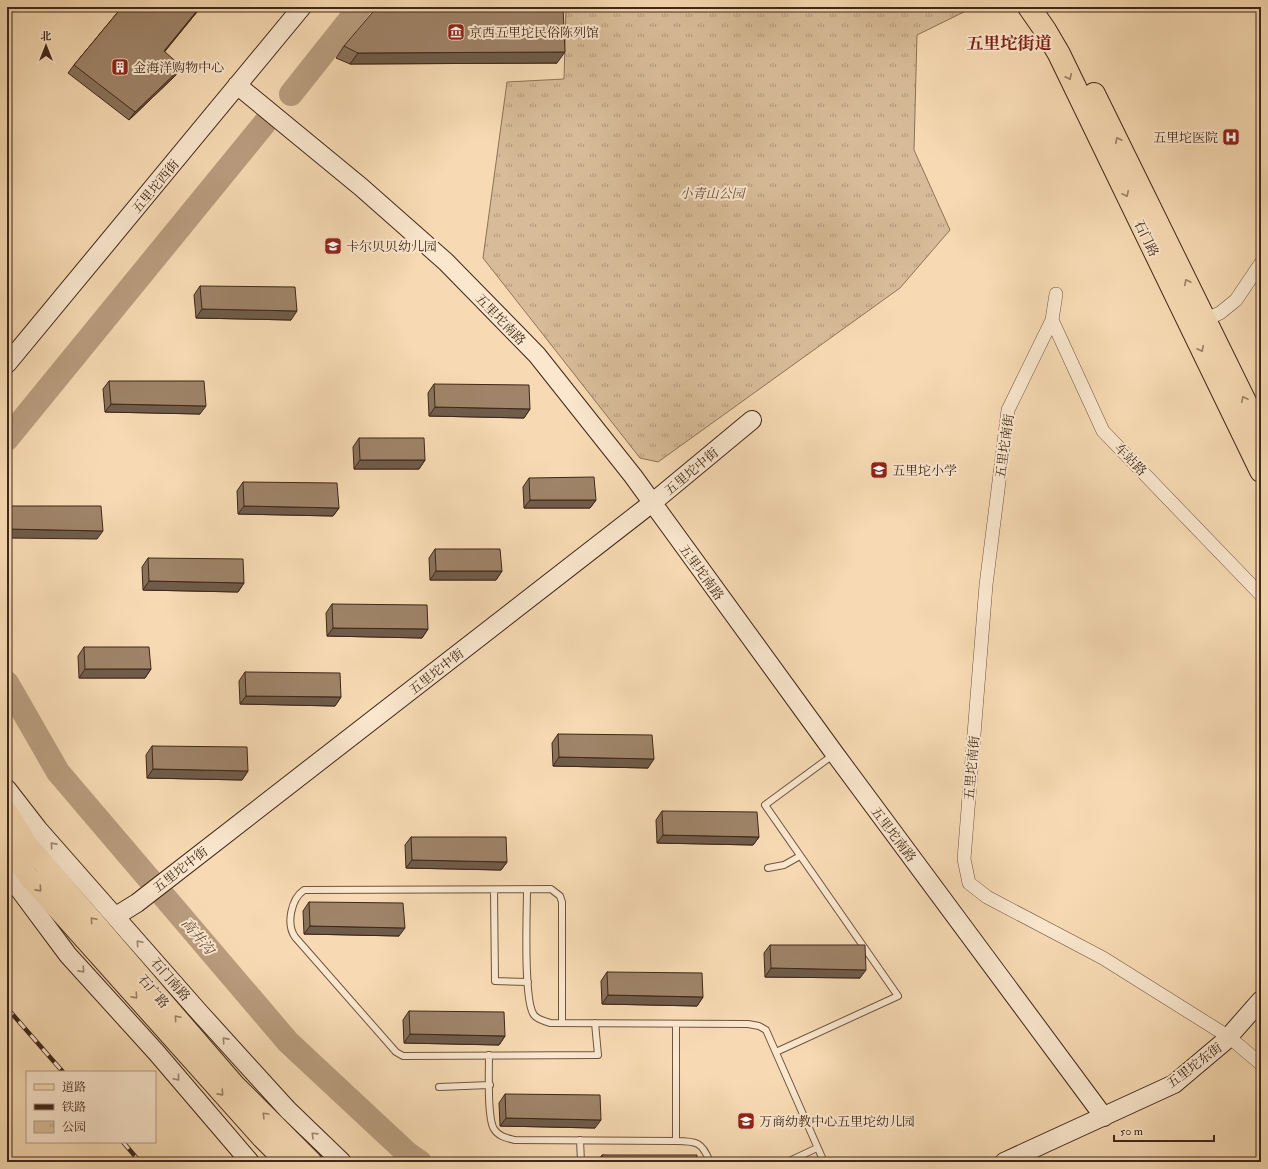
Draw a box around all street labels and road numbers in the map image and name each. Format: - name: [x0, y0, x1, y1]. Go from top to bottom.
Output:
- street label: 五里坨西街: [129, 157, 183, 217]
- street label: 石门路: [1130, 217, 1162, 259]
- street label: 五里坨南路: [472, 291, 529, 349]
- street label: 五里坨南街: [993, 413, 1017, 479]
- street label: 车站路: [1111, 440, 1150, 479]
- street label: 五里坨中街: [662, 445, 722, 499]
- street label: 五里坨南路: [676, 542, 727, 604]
- street label: 五里坨中街: [406, 645, 467, 698]
- street label: 五里坨南街: [961, 735, 983, 801]
- street label: 五里坨南路: [867, 804, 919, 865]
- street label: 五里坨中街: [150, 843, 211, 896]
- street label: 石门南路: [147, 955, 193, 1005]
- street label: 石广路: [134, 972, 172, 1012]
- street label: 五里坨东街: [1164, 1040, 1225, 1092]

